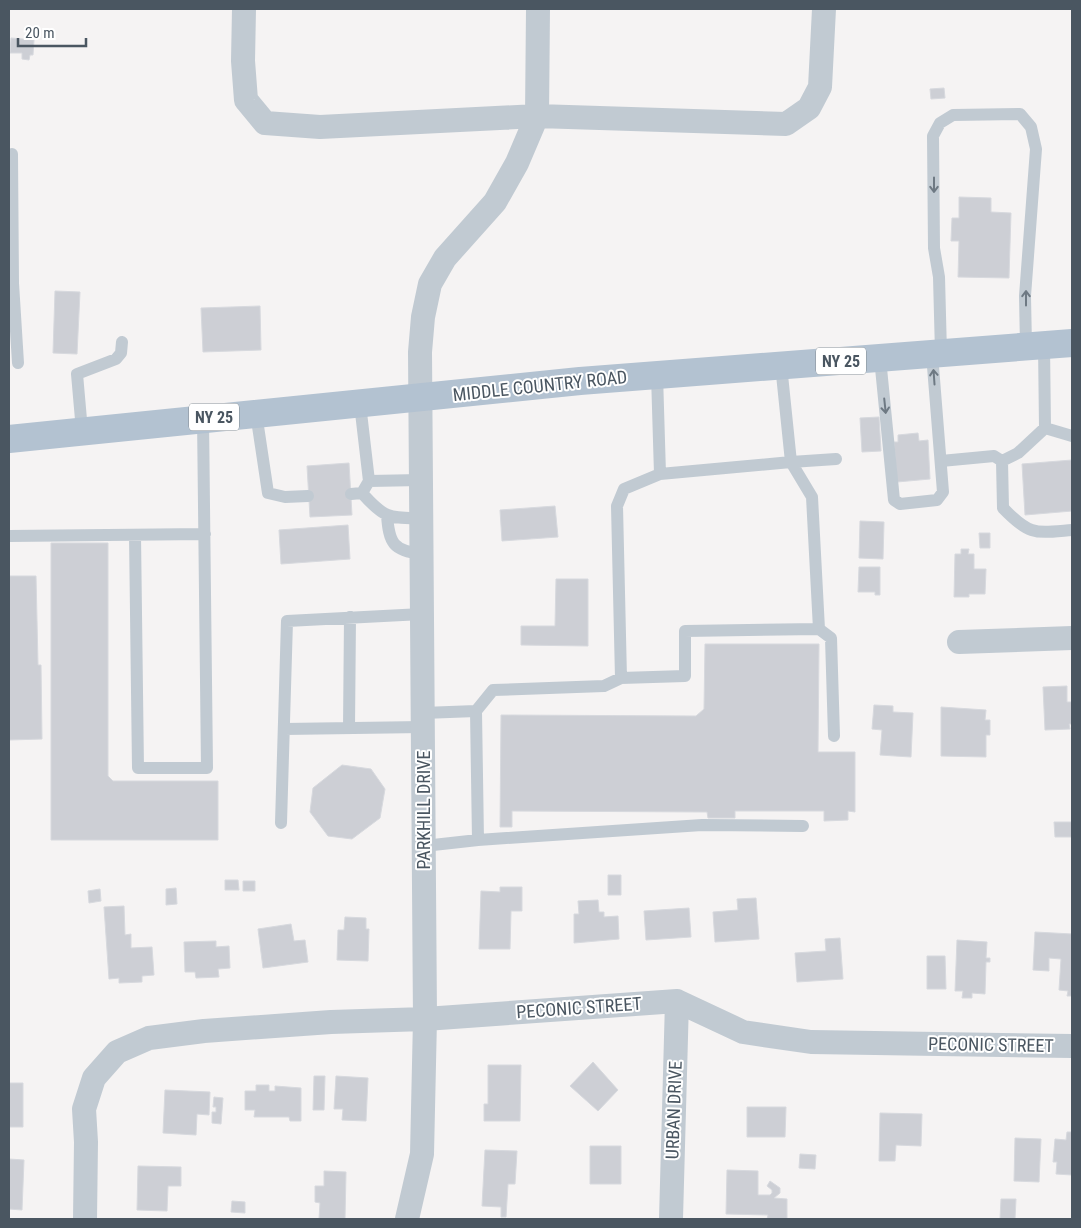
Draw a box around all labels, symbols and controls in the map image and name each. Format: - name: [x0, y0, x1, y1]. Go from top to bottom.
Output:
- scale bar: [18, 15, 85, 47]
- text: 20 m: [25, 24, 55, 42]
- one-way arrow: [929, 176, 939, 193]
- one-way arrow: [1021, 290, 1031, 306]
- road number: NY 25: [816, 348, 866, 374]
- street label: MIDDLE COUNTRY ROAD: [452, 366, 628, 405]
- one-way arrow: [929, 369, 939, 385]
- one-way arrow: [880, 398, 890, 414]
- road number: NY 25: [189, 404, 239, 431]
- street label: PARKHILL DRIVE: [413, 751, 434, 869]
- street label: PECONIC STREET: [516, 993, 642, 1022]
- street label: PECONIC STREET: [928, 1033, 1054, 1056]
- street label: URBAN DRIVE: [661, 1060, 686, 1160]

